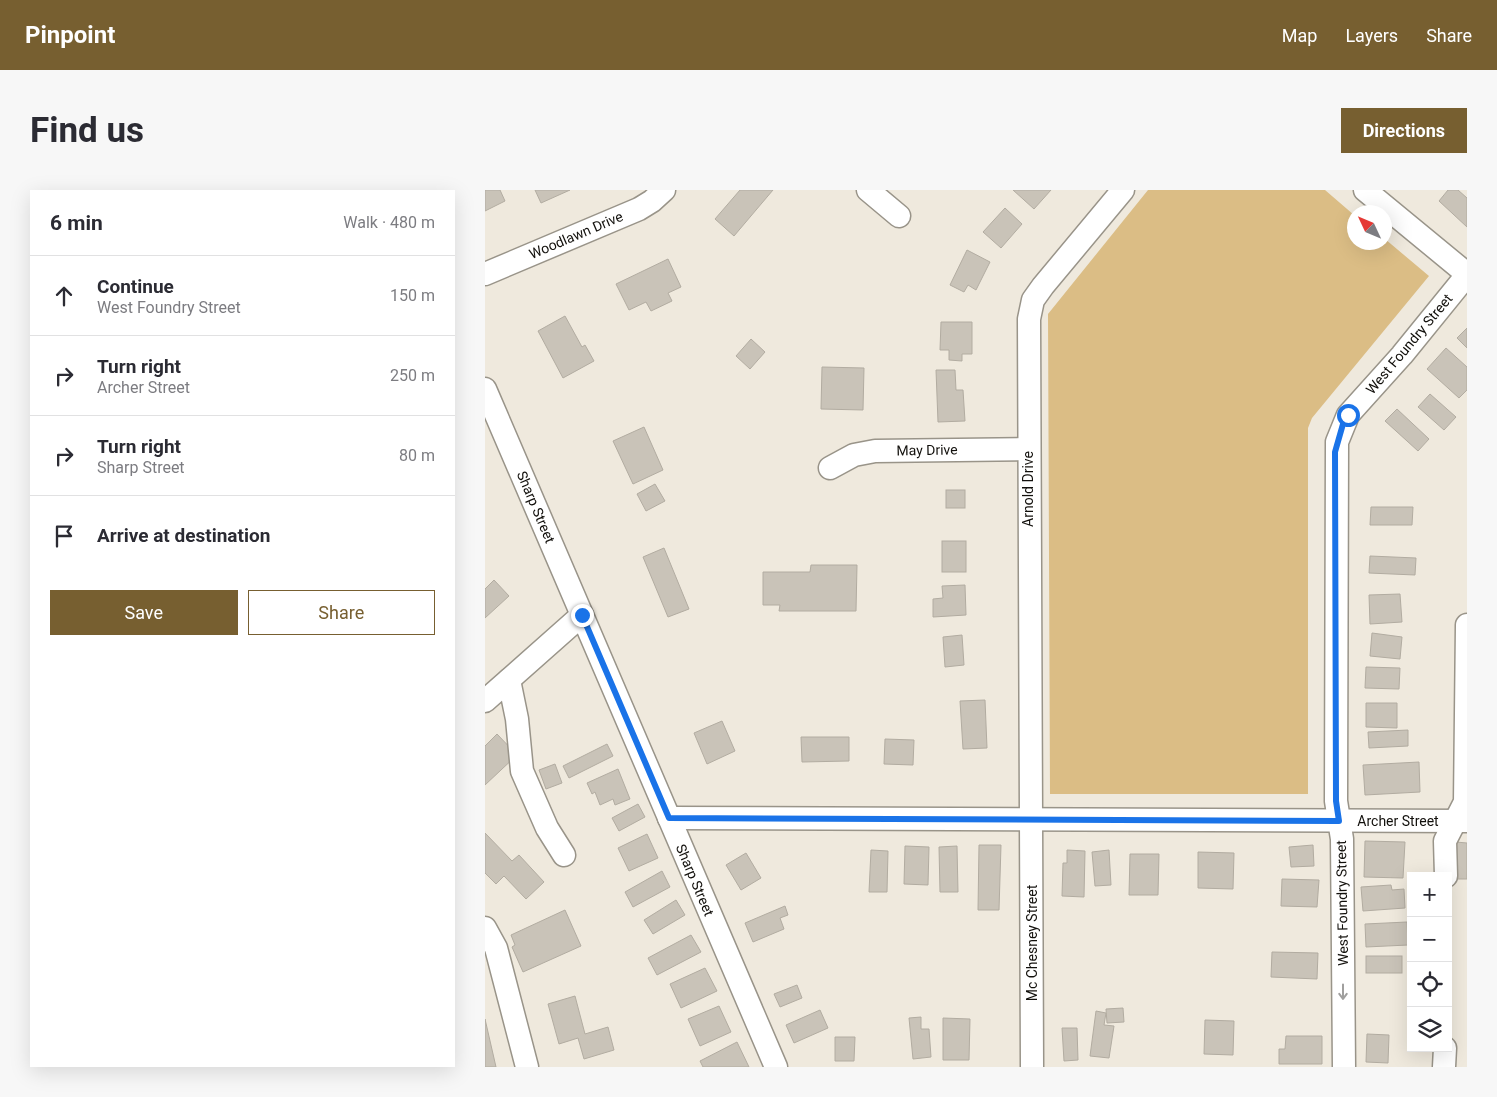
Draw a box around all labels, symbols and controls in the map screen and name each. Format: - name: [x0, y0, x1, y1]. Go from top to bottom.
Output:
- text: Pinpoint: [25, 21, 115, 49]
- text: Map: [1282, 25, 1317, 46]
- text: Layers: [1345, 25, 1398, 46]
- text: Share: [1426, 25, 1472, 46]
- button: Directions: [1341, 108, 1467, 153]
- text: Find us: [30, 110, 144, 151]
- north arrow: [1347, 205, 1392, 250]
- street label: Woodlawn Drive: [527, 208, 625, 262]
- text: 6 min: [50, 211, 103, 235]
- text: Walk · 480 m: [343, 213, 435, 232]
- text: Continue: [97, 275, 174, 298]
- icon: ahead: [50, 282, 78, 310]
- text: 150 m: [390, 286, 435, 305]
- street label: West Foundry Street: [1362, 290, 1456, 397]
- text: West Foundry Street: [97, 298, 241, 317]
- text: Turn right: [97, 355, 181, 378]
- icon: right: [50, 362, 78, 390]
- text: 250 m: [390, 366, 435, 385]
- text: Archer Street: [97, 378, 190, 397]
- route start: [1337, 404, 1360, 427]
- text: Turn right: [97, 435, 181, 458]
- street label: May Drive: [896, 441, 958, 459]
- icon: right: [50, 442, 78, 470]
- text: 80 m: [399, 446, 435, 465]
- street label: Arnold Drive: [1020, 451, 1036, 527]
- text: Sharp Street: [97, 458, 185, 477]
- street label: Sharp Street: [514, 469, 559, 546]
- icon: arrive: [50, 522, 78, 550]
- text: Arrive at destination: [97, 524, 270, 547]
- button: Save: [50, 590, 238, 635]
- button: Share: [248, 590, 435, 635]
- route end: [571, 604, 594, 627]
- street label: Archer Street: [1357, 813, 1439, 829]
- street label: West Foundry Street: [1333, 840, 1351, 966]
- street label: Sharp Street: [673, 842, 718, 919]
- map controls: [1407, 872, 1452, 1052]
- button: +: [1407, 872, 1452, 917]
- street label: Mc Chesney Street: [1024, 884, 1040, 1001]
- button: −: [1407, 917, 1452, 962]
- button: locate: [1407, 962, 1452, 1007]
- one-way arrow: [1339, 983, 1348, 999]
- button: layers: [1407, 1007, 1452, 1052]

